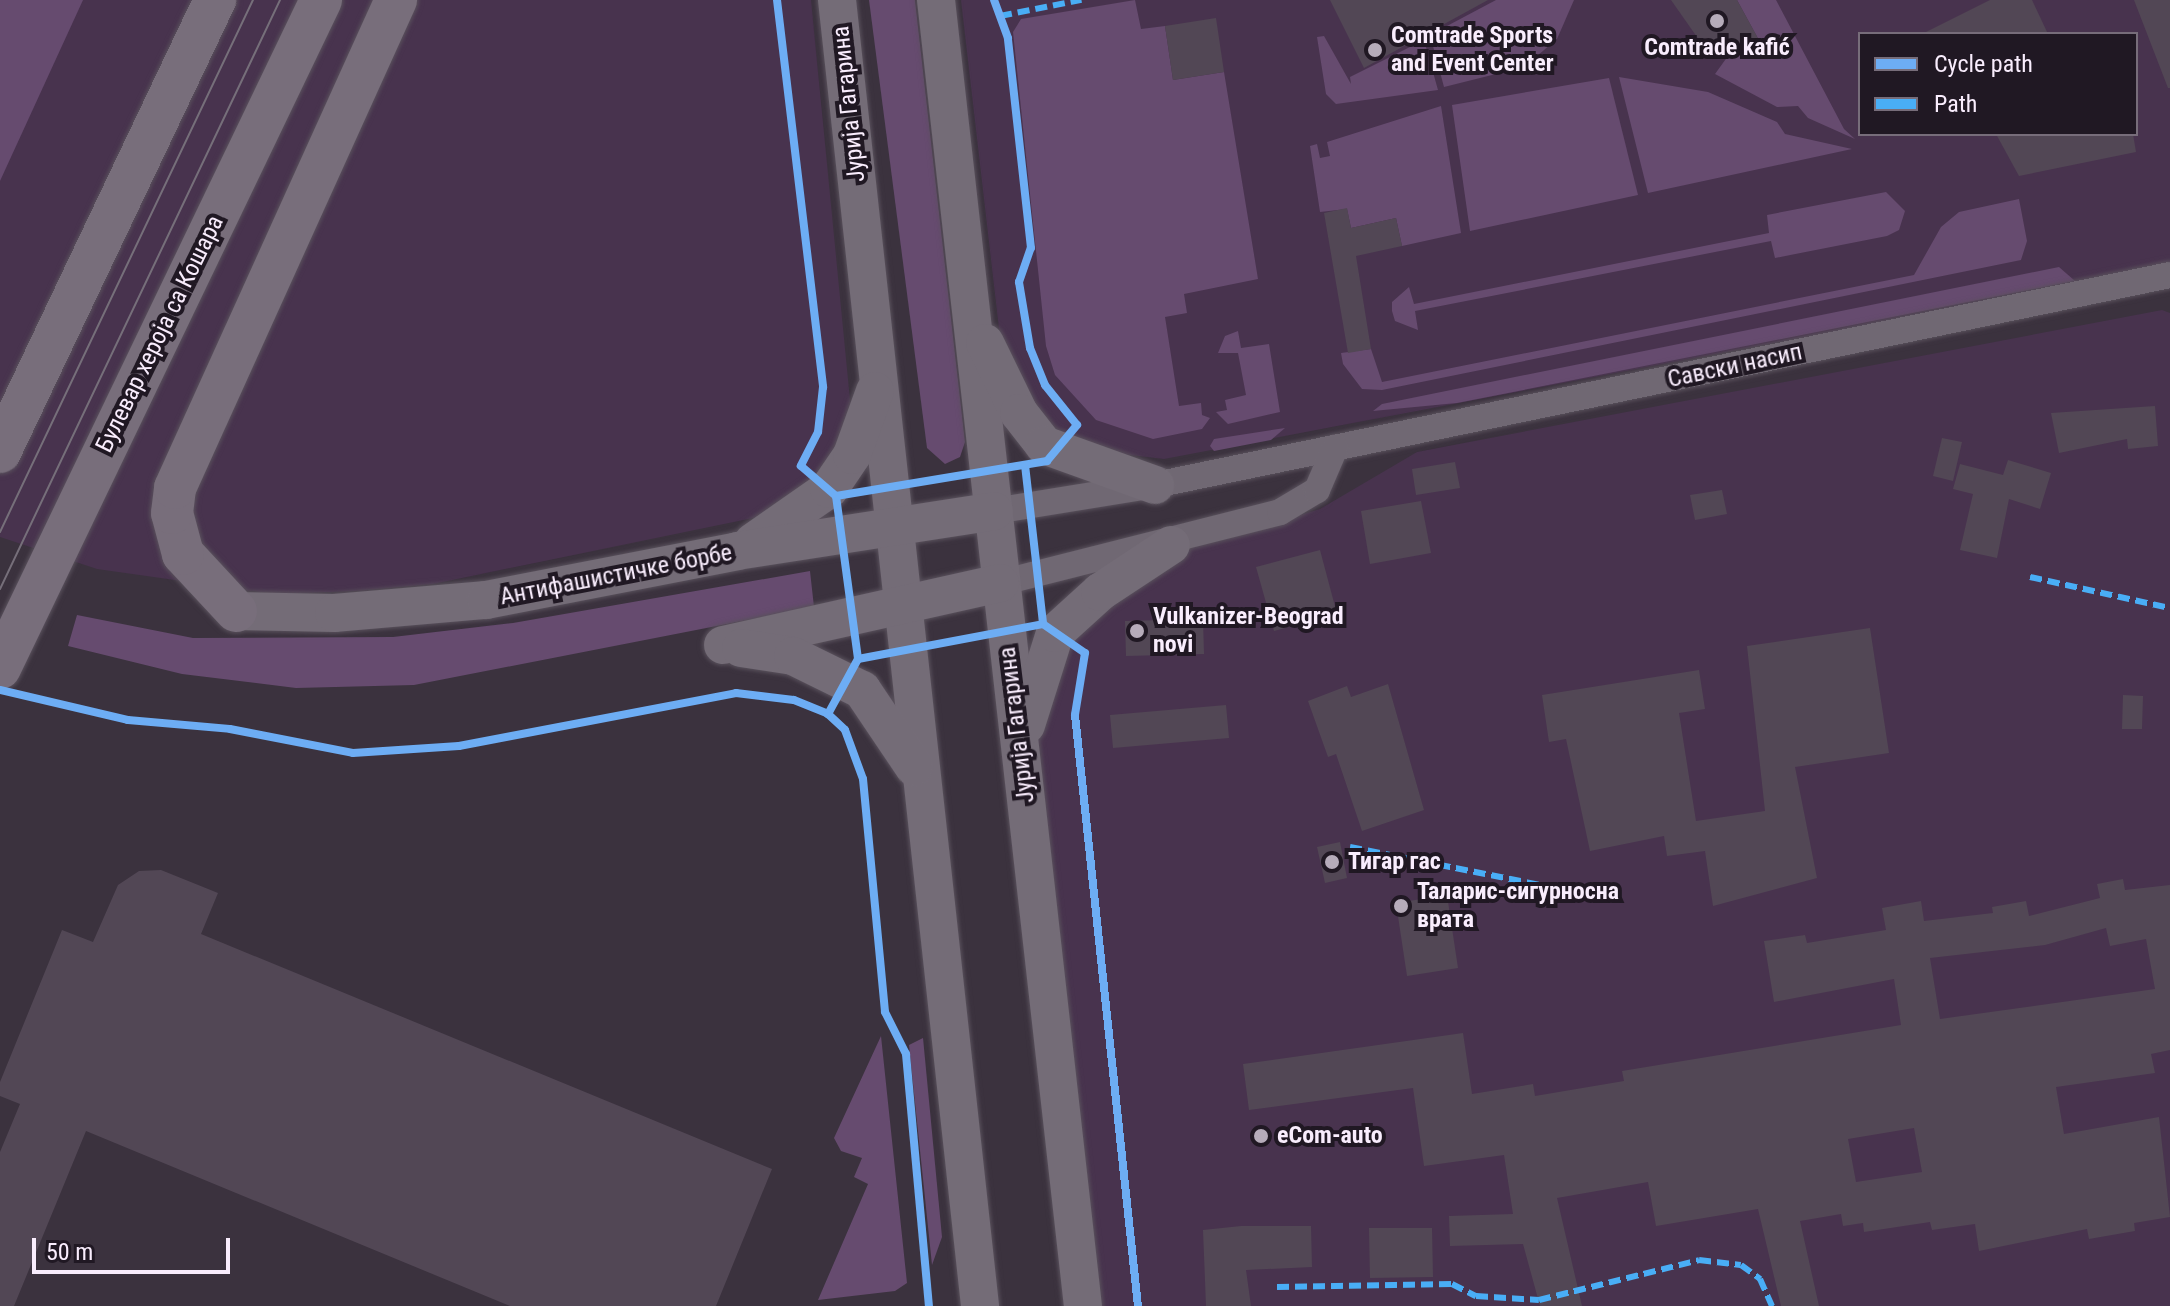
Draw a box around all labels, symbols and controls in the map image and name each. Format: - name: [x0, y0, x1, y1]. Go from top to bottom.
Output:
- marker: Comtrade kafić: [1708, 12, 1726, 30]
- place label: Comtrade Sports and Event Center: [1391, 22, 1554, 78]
- street label: Јурија Гагарина: [826, 24, 872, 184]
- legend: [1858, 32, 2138, 136]
- place label: Comtrade kafić: [1644, 34, 1790, 62]
- marker: Comtrade Sports and Event Center: [1366, 41, 1384, 59]
- text: Cycle path: [1934, 50, 2033, 78]
- text: Path: [1934, 90, 1977, 118]
- street label: Булевар хероја са Кошара: [90, 211, 230, 457]
- street label: Савски насип: [1665, 338, 1805, 394]
- street label: Антифашистичке борбе: [498, 538, 734, 612]
- place label: Vulkanizer-Beograd novi: [1153, 603, 1344, 659]
- marker: Vulkanizer-Beograd novi: [1128, 622, 1146, 640]
- street label: Јурија Гагарина: [993, 645, 1041, 805]
- place label: Тигар гас: [1348, 848, 1441, 876]
- marker: Тигар гас: [1323, 853, 1341, 871]
- place label: Таларис-сигурносна врата: [1417, 878, 1619, 934]
- marker: Таларис-сигурносна врата: [1392, 897, 1410, 915]
- place label: eCom-auto: [1277, 1122, 1383, 1150]
- marker: eCom-auto: [1252, 1127, 1270, 1145]
- scale bar: [36, 1222, 234, 1272]
- text: 50 m: [46, 1238, 93, 1266]

